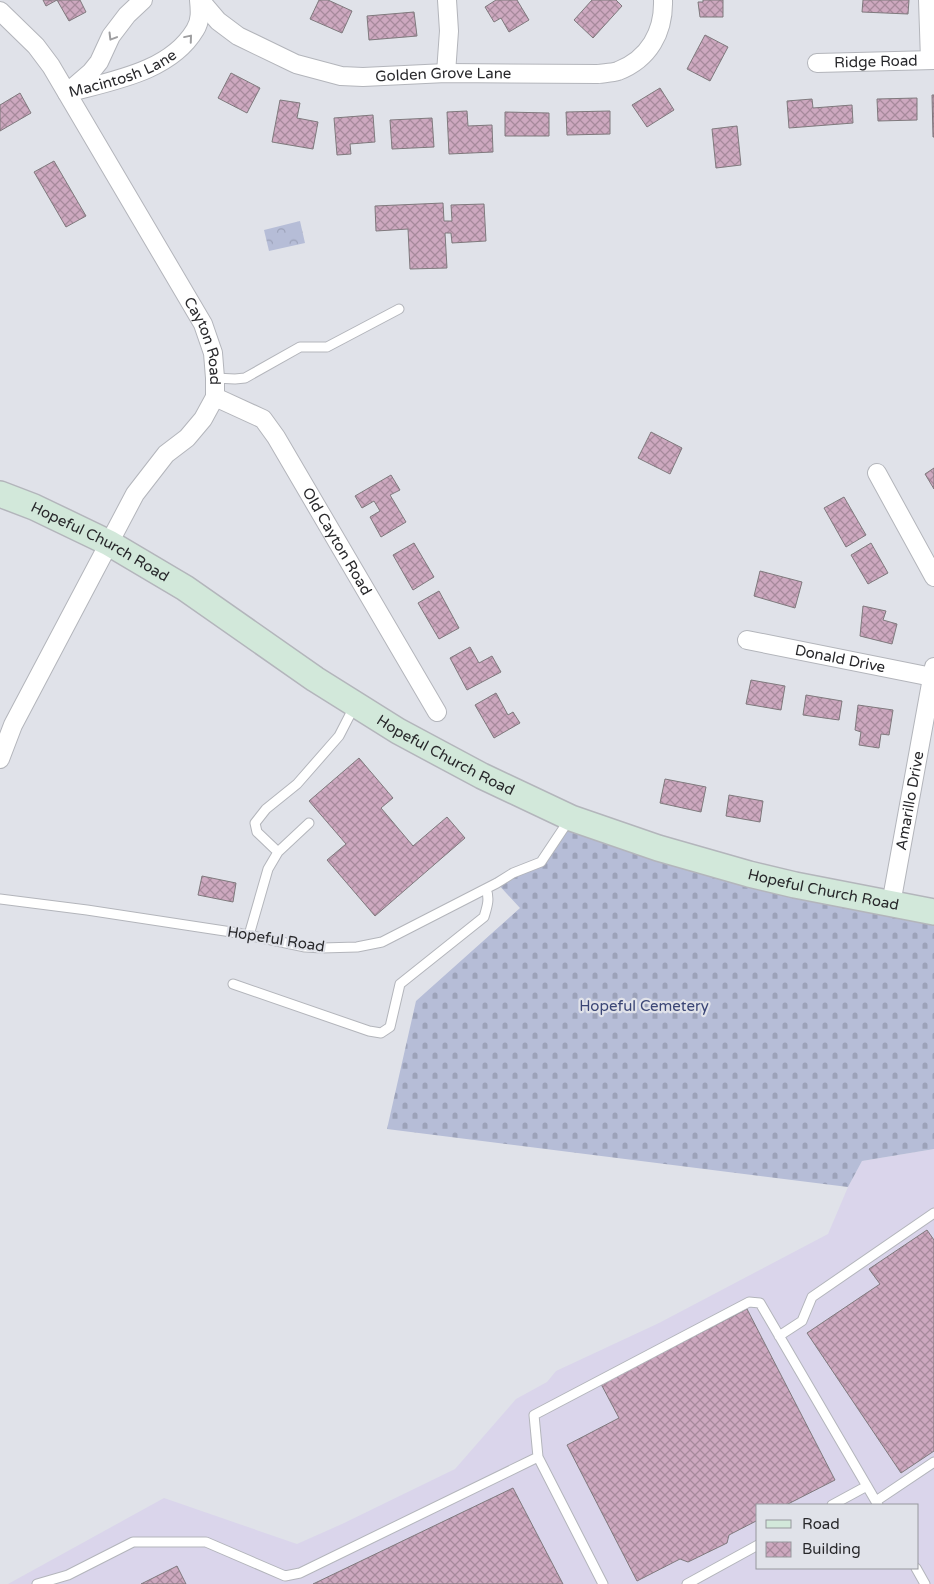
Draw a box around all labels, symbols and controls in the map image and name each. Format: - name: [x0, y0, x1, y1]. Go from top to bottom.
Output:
- one-way arrow: [108, 32, 118, 41]
- one-way arrow: [183, 35, 192, 44]
- street label: Macintosh Lane: [67, 46, 180, 101]
- street label: Ridge Road: [834, 51, 918, 72]
- street label: Golden Grove Lane: [375, 64, 511, 85]
- street label: Cayton Road: [180, 294, 224, 385]
- street label: Old Cayton Road: [299, 484, 376, 599]
- street label: Hopeful Church Road: [28, 498, 172, 586]
- street label: Donald Drive: [793, 641, 887, 676]
- street label: Hopeful Church Road: [373, 711, 518, 799]
- street label: Amarillo Drive: [892, 750, 928, 852]
- street label: Hopeful Church Road: [746, 865, 900, 914]
- street label: Hopeful Road: [226, 922, 326, 956]
- park label: Hopeful Cemetery: [579, 997, 709, 1015]
- legend: [756, 1504, 919, 1569]
- text: Road: [802, 1515, 840, 1533]
- text: Building: [802, 1540, 861, 1558]

